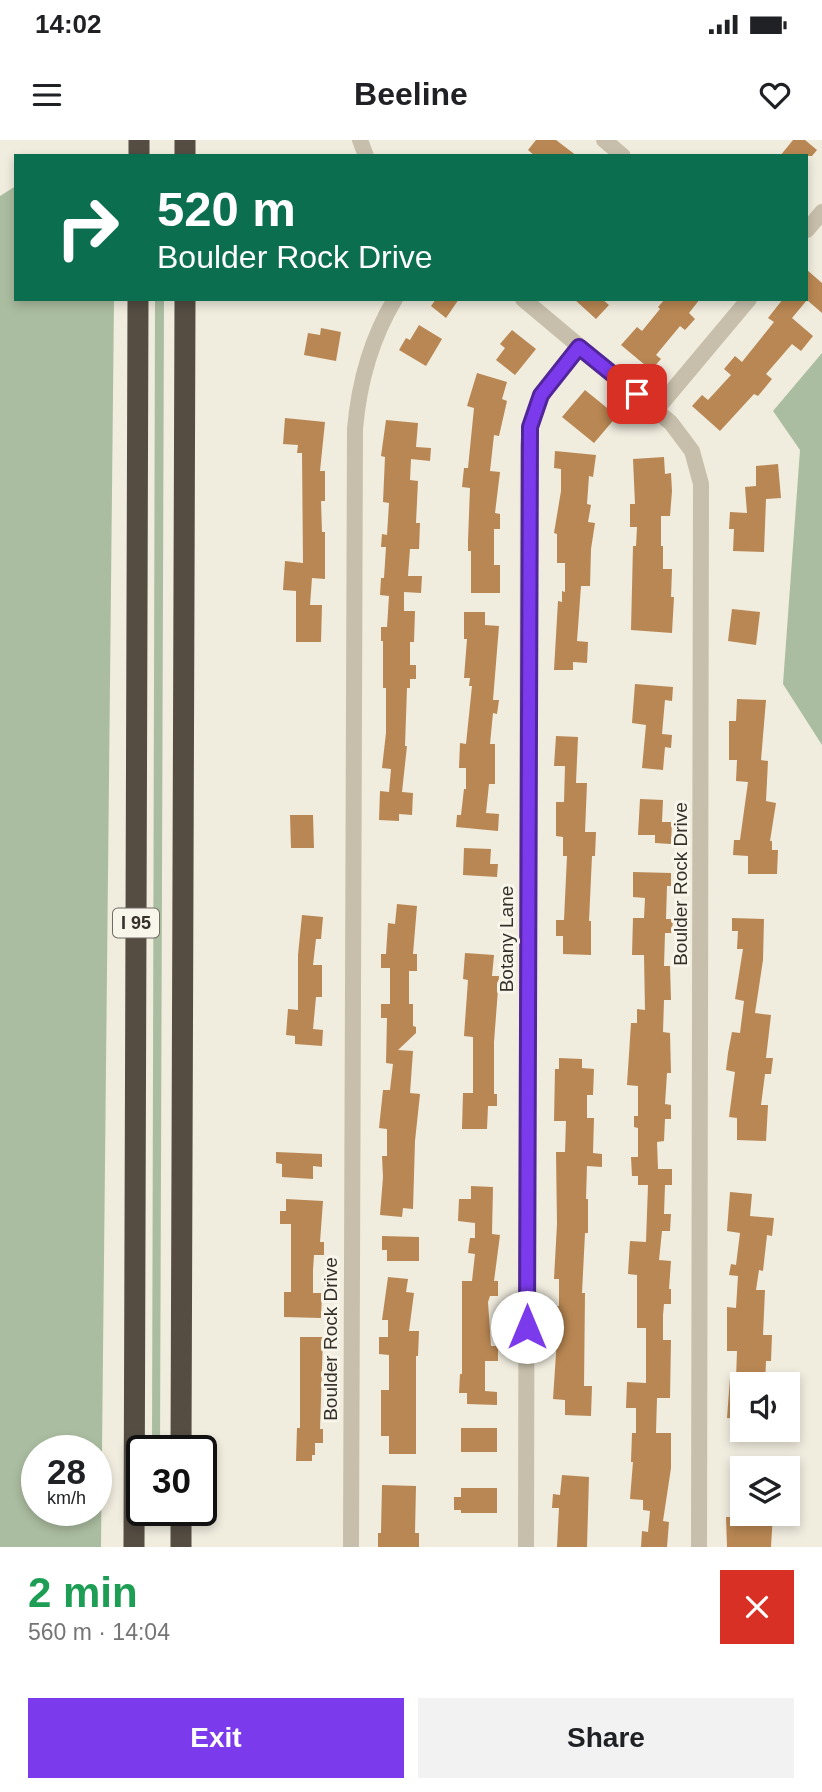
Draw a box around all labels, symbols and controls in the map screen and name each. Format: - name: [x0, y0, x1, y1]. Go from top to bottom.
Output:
- text: 14:02: [35, 9, 102, 39]
- icon: menu: [28, 76, 66, 114]
- text: Beeline: [354, 76, 468, 112]
- icon: heart: [756, 76, 794, 114]
- icon: right: [42, 182, 133, 273]
- text: 520 m: [157, 182, 296, 236]
- text: Boulder Rock Drive: [157, 239, 433, 275]
- pin: [607, 364, 667, 424]
- icon: arrive: [618, 375, 656, 413]
- street label: Boulder Rock Drive: [670, 802, 691, 966]
- street label: Botany Lane: [496, 886, 517, 992]
- road number: I 95: [113, 908, 159, 938]
- street label: Boulder Rock Drive: [320, 1257, 341, 1421]
- position arrow: [490, 1290, 564, 1364]
- map controls: [730, 1372, 800, 1526]
- button: sound: [730, 1372, 800, 1442]
- speed limit sign: 30: [126, 1435, 217, 1526]
- text: 28: [47, 1452, 86, 1491]
- button: layers: [730, 1456, 800, 1526]
- text: km/h: [47, 1488, 86, 1508]
- text: 2 min: [28, 1569, 138, 1616]
- button: close: [720, 1570, 794, 1644]
- text: 560 m · 14:04: [28, 1619, 170, 1645]
- button: Exit: [28, 1698, 404, 1778]
- button: Share: [418, 1698, 794, 1778]

